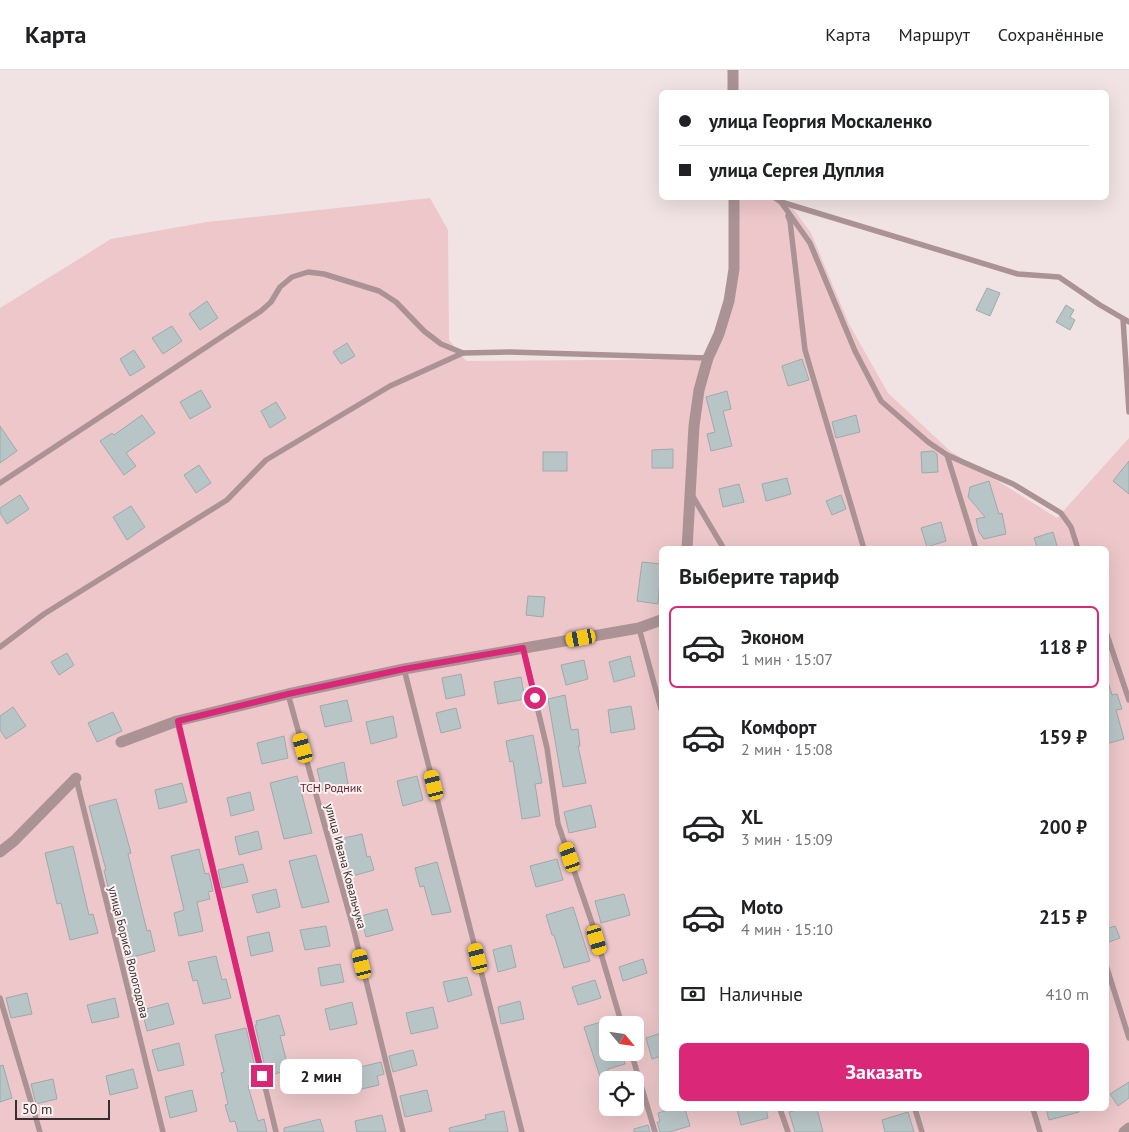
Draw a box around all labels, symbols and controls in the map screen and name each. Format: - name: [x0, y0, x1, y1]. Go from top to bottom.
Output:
- text: Карта: [25, 19, 87, 50]
- text: Карта: [825, 23, 871, 46]
- text: Маршрут: [899, 23, 970, 46]
- text: Сохранённые: [998, 23, 1104, 46]
- text: улица Георгия Москаленко: [709, 109, 932, 133]
- text: улица Сергея Дуплия: [709, 158, 884, 182]
- text: Выберите тариф: [679, 562, 839, 590]
- icon: car: [681, 625, 726, 670]
- text: Эконом: [741, 625, 804, 649]
- car: [564, 628, 597, 648]
- text: 118 ₽: [1039, 635, 1087, 659]
- text: 1 мин · 15:07: [741, 649, 833, 669]
- route start: [524, 687, 546, 709]
- icon: car: [681, 715, 726, 760]
- text: Комфорт: [741, 715, 817, 739]
- text: 159 ₽: [1039, 725, 1087, 749]
- car: [291, 732, 314, 764]
- text: 2 мин · 15:08: [741, 739, 833, 759]
- car: [423, 769, 444, 801]
- park label: ТСН Родник: [300, 780, 362, 795]
- street label: улица Ивана Ковальчука: [322, 802, 370, 930]
- icon: car: [681, 805, 726, 850]
- text: XL: [741, 805, 763, 829]
- text: 200 ₽: [1039, 815, 1087, 839]
- text: 3 мин · 15:09: [741, 829, 833, 849]
- car: [558, 840, 581, 874]
- street label: улица Бориса Вологодова: [105, 884, 153, 1020]
- icon: car: [681, 895, 726, 940]
- text: Moto: [741, 895, 783, 919]
- text: 215 ₽: [1039, 905, 1087, 929]
- text: 4 мин · 15:10: [741, 919, 833, 939]
- car: [585, 923, 608, 957]
- car: [467, 942, 488, 974]
- car: [351, 948, 372, 980]
- icon: cash: [679, 980, 707, 1008]
- text: Наличные: [719, 982, 803, 1006]
- text: 410 m: [1046, 984, 1089, 1004]
- north arrow: [599, 1016, 644, 1061]
- map controls: [599, 1016, 644, 1116]
- button: Заказать: [679, 1043, 1089, 1101]
- callout: 2 мин: [280, 1058, 362, 1094]
- route end: [251, 1065, 273, 1087]
- text: 2 мин: [300, 1066, 342, 1086]
- button: locate: [599, 1071, 644, 1116]
- scale bar: [15, 1097, 110, 1120]
- text: 50 m: [22, 1100, 52, 1118]

